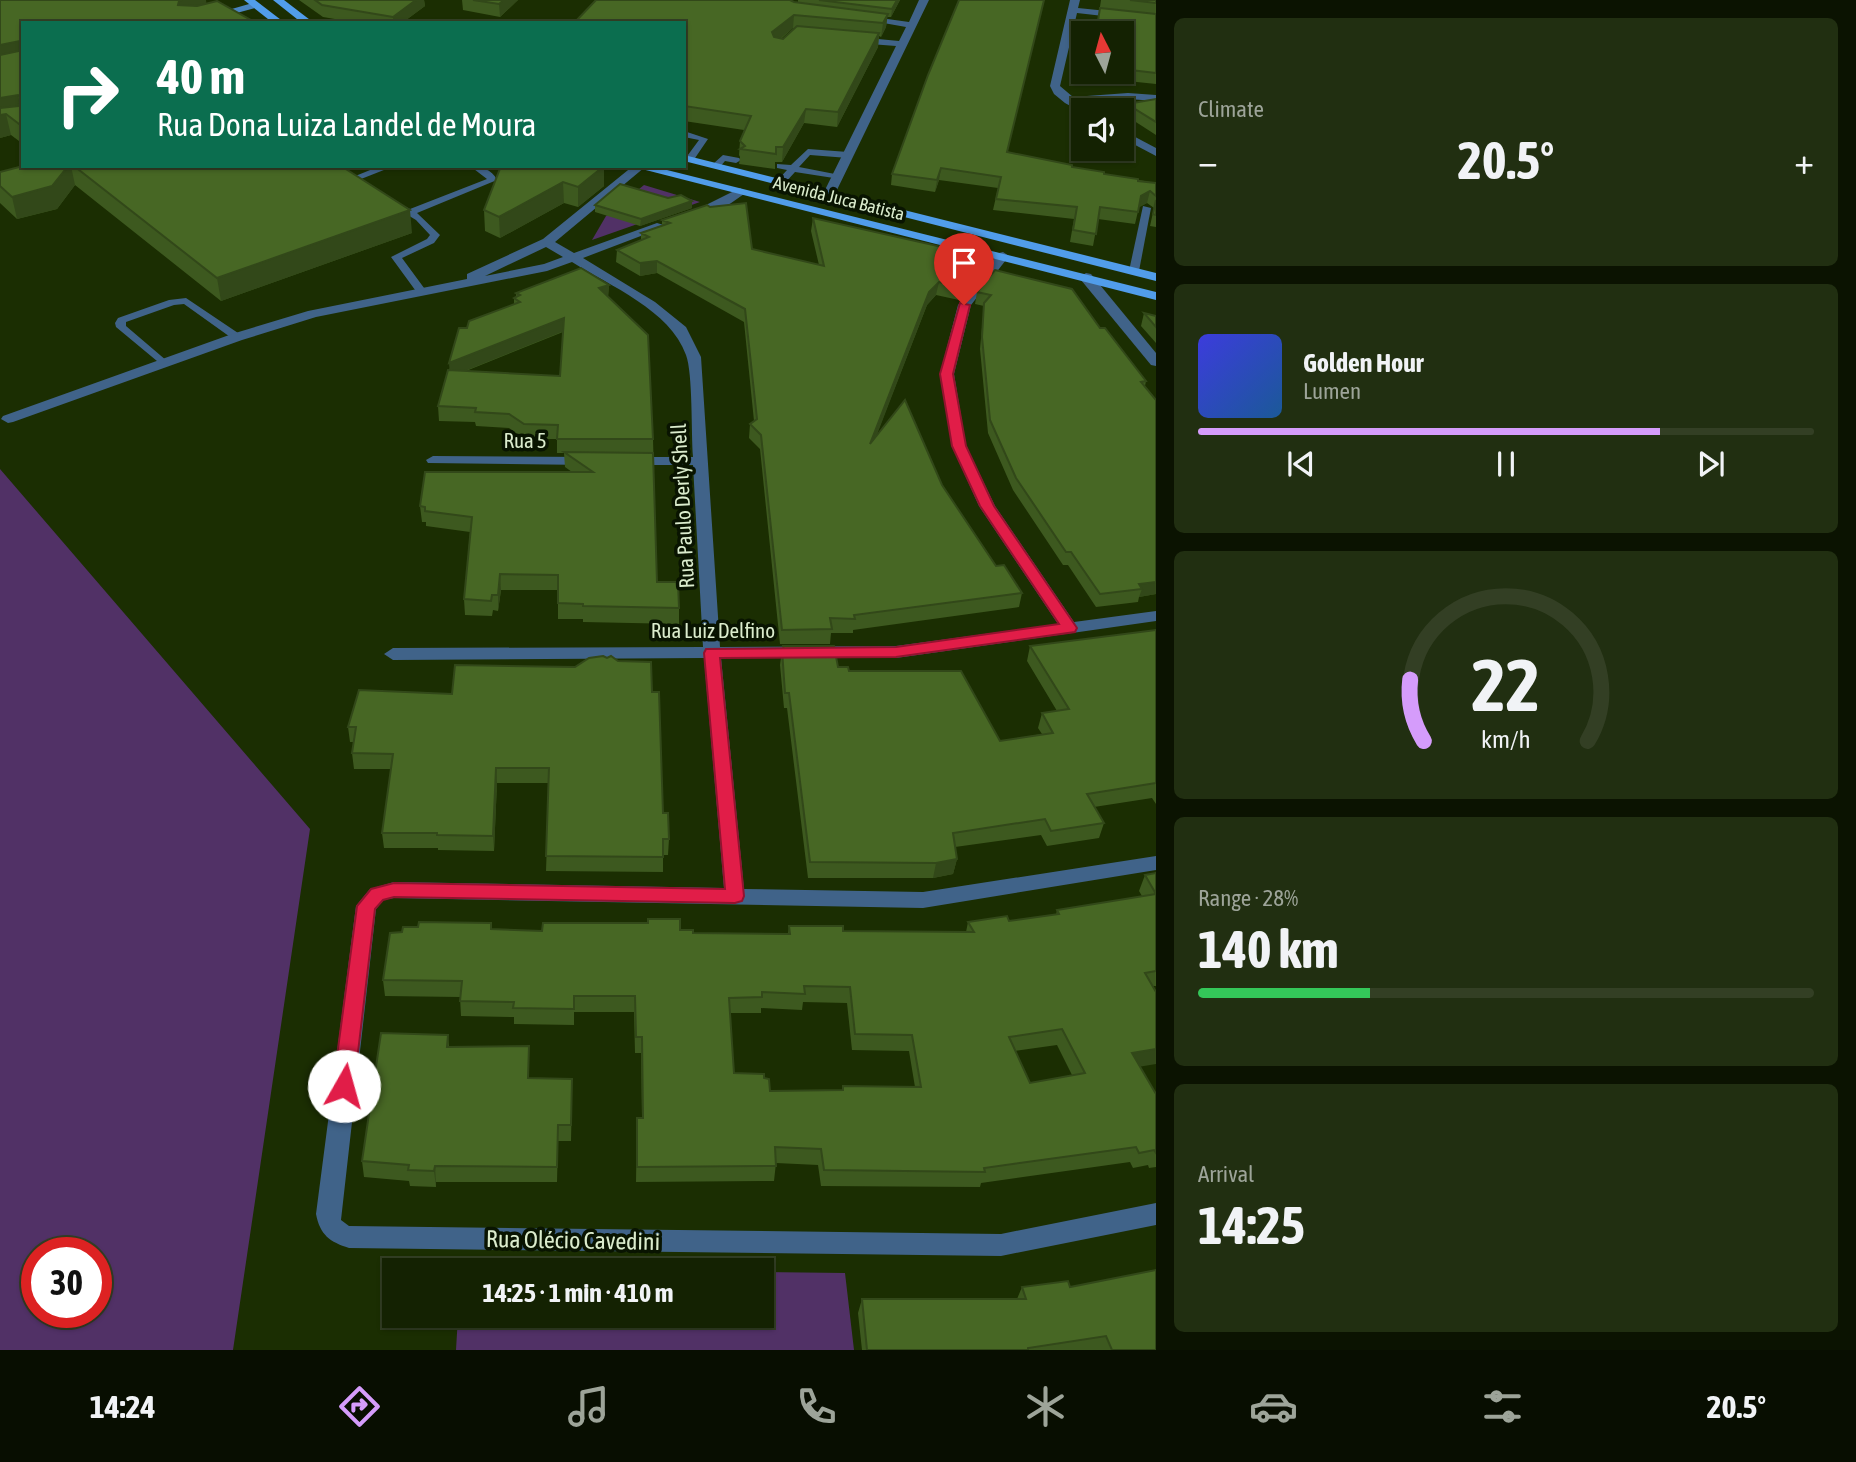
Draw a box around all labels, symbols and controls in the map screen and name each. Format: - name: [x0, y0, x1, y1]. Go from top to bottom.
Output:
- north arrow: [1071, 21, 1134, 84]
- map controls: [1071, 21, 1134, 161]
- text: 40 m: [157, 48, 245, 104]
- icon: right: [42, 49, 133, 140]
- text: Climate: [1198, 96, 1264, 122]
- button: sound: [1071, 98, 1134, 161]
- text: Rua Dona Luiza Landel de Moura: [157, 106, 537, 143]
- text: 20.5°: [1458, 130, 1554, 190]
- text: −: [1198, 139, 1218, 182]
- text: +: [1794, 139, 1814, 182]
- street label: Avenida Juca Batista: [771, 172, 907, 224]
- pin: [934, 233, 994, 305]
- icon: arrive: [945, 244, 983, 282]
- text: Golden Hour: [1303, 348, 1423, 378]
- text: Lumen: [1303, 378, 1361, 404]
- street label: Rua Paulo Derly Shell: [666, 422, 698, 589]
- street label: Rua 5: [503, 428, 547, 452]
- icon: previous: [1282, 445, 1320, 483]
- icon: pause: [1487, 445, 1525, 483]
- icon: next: [1692, 445, 1730, 483]
- street label: Rua Luiz Delfino: [651, 618, 775, 642]
- text: 22: [1472, 643, 1540, 726]
- text: km/h: [1481, 725, 1531, 753]
- text: Range · 28%: [1198, 885, 1298, 911]
- text: 140 km: [1198, 919, 1339, 979]
- position arrow: [307, 1049, 381, 1123]
- text: Arrival: [1198, 1161, 1254, 1187]
- text: 14:25: [1198, 1195, 1305, 1255]
- street label: Rua Olécio Cavedini: [486, 1225, 660, 1255]
- speed limit sign: 30: [21, 1237, 112, 1328]
- text: 14:25 · 1 min · 410 m: [483, 1278, 673, 1308]
- icon: directions: [335, 1382, 384, 1431]
- icon: music: [564, 1382, 613, 1431]
- icon: phone: [792, 1382, 841, 1431]
- icon: climate: [1021, 1382, 1070, 1431]
- icon: car: [1249, 1382, 1298, 1431]
- icon: filters: [1478, 1382, 1527, 1431]
- text: 14:24: [90, 1388, 156, 1425]
- text: 20.5°: [1706, 1388, 1766, 1425]

